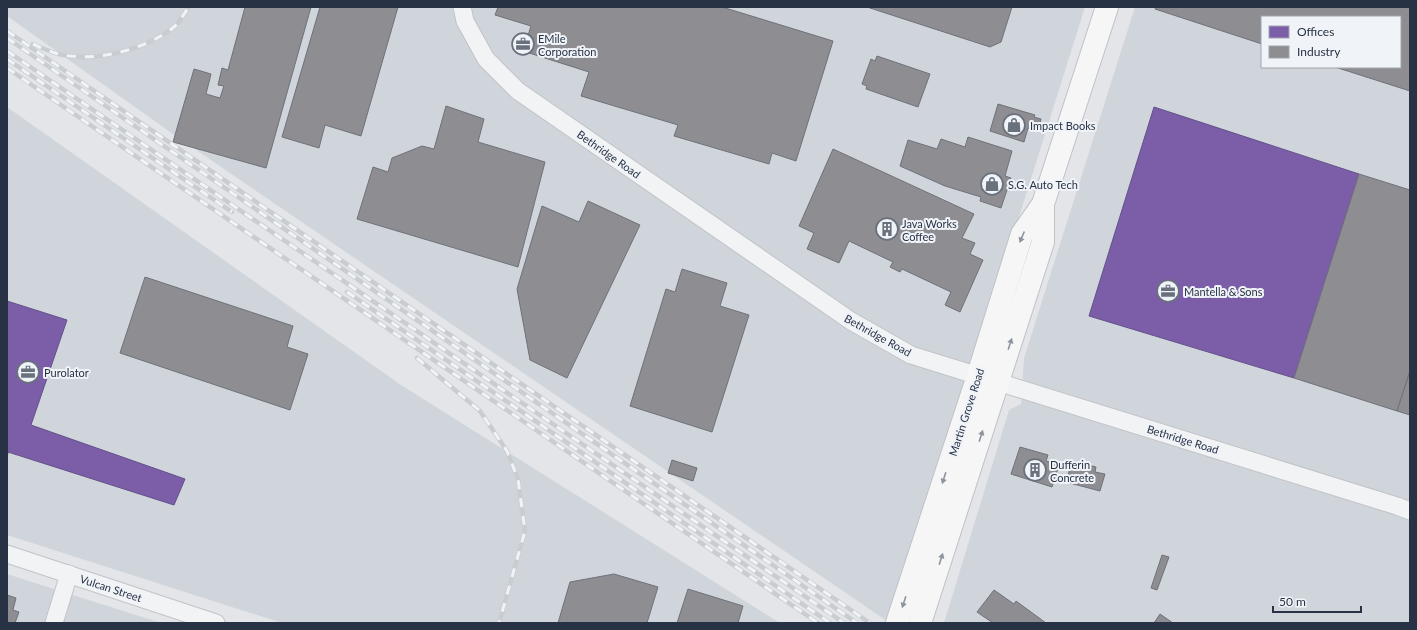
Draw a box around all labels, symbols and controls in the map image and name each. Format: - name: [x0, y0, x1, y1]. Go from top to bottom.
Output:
- legend: [1261, 16, 1401, 68]
- text: Offices: [1297, 24, 1334, 39]
- office icon: EMile Corporation: [510, 31, 536, 57]
- place label: EMile Corporation: [538, 32, 596, 58]
- text: Industry: [1297, 44, 1341, 59]
- shop icon: Impact Books: [1001, 112, 1027, 138]
- place label: Impact Books: [1030, 119, 1096, 132]
- street label: Bethridge Road: [575, 127, 643, 181]
- shop icon: S.G. Auto Tech: [979, 171, 1005, 197]
- place label: S.G. Auto Tech: [1008, 178, 1078, 191]
- building icon: Java Works Coffee: [874, 216, 900, 242]
- place label: Java Works Coffee: [902, 217, 957, 243]
- one-way arrow: [1018, 232, 1024, 244]
- office icon: Mantella & Sons: [1155, 278, 1181, 304]
- place label: Mantella & Sons: [1184, 285, 1263, 298]
- street label: Bethridge Road: [842, 311, 914, 359]
- one-way arrow: [1008, 338, 1014, 350]
- office icon: Purolator: [15, 359, 41, 385]
- place label: Purolator: [44, 366, 89, 379]
- street label: Martin Grove Road: [946, 366, 986, 458]
- street label: Bethridge Road: [1146, 422, 1220, 456]
- one-way arrow: [978, 429, 984, 441]
- building icon: Dufferin Concrete: [1022, 457, 1048, 483]
- place label: Dufferin Concrete: [1050, 458, 1094, 484]
- one-way arrow: [941, 473, 947, 485]
- one-way arrow: [938, 553, 944, 565]
- street label: Vulcan Street: [78, 572, 144, 604]
- scale bar: [1273, 588, 1361, 614]
- text: 50 m: [1279, 594, 1306, 609]
- one-way arrow: [901, 596, 907, 608]

